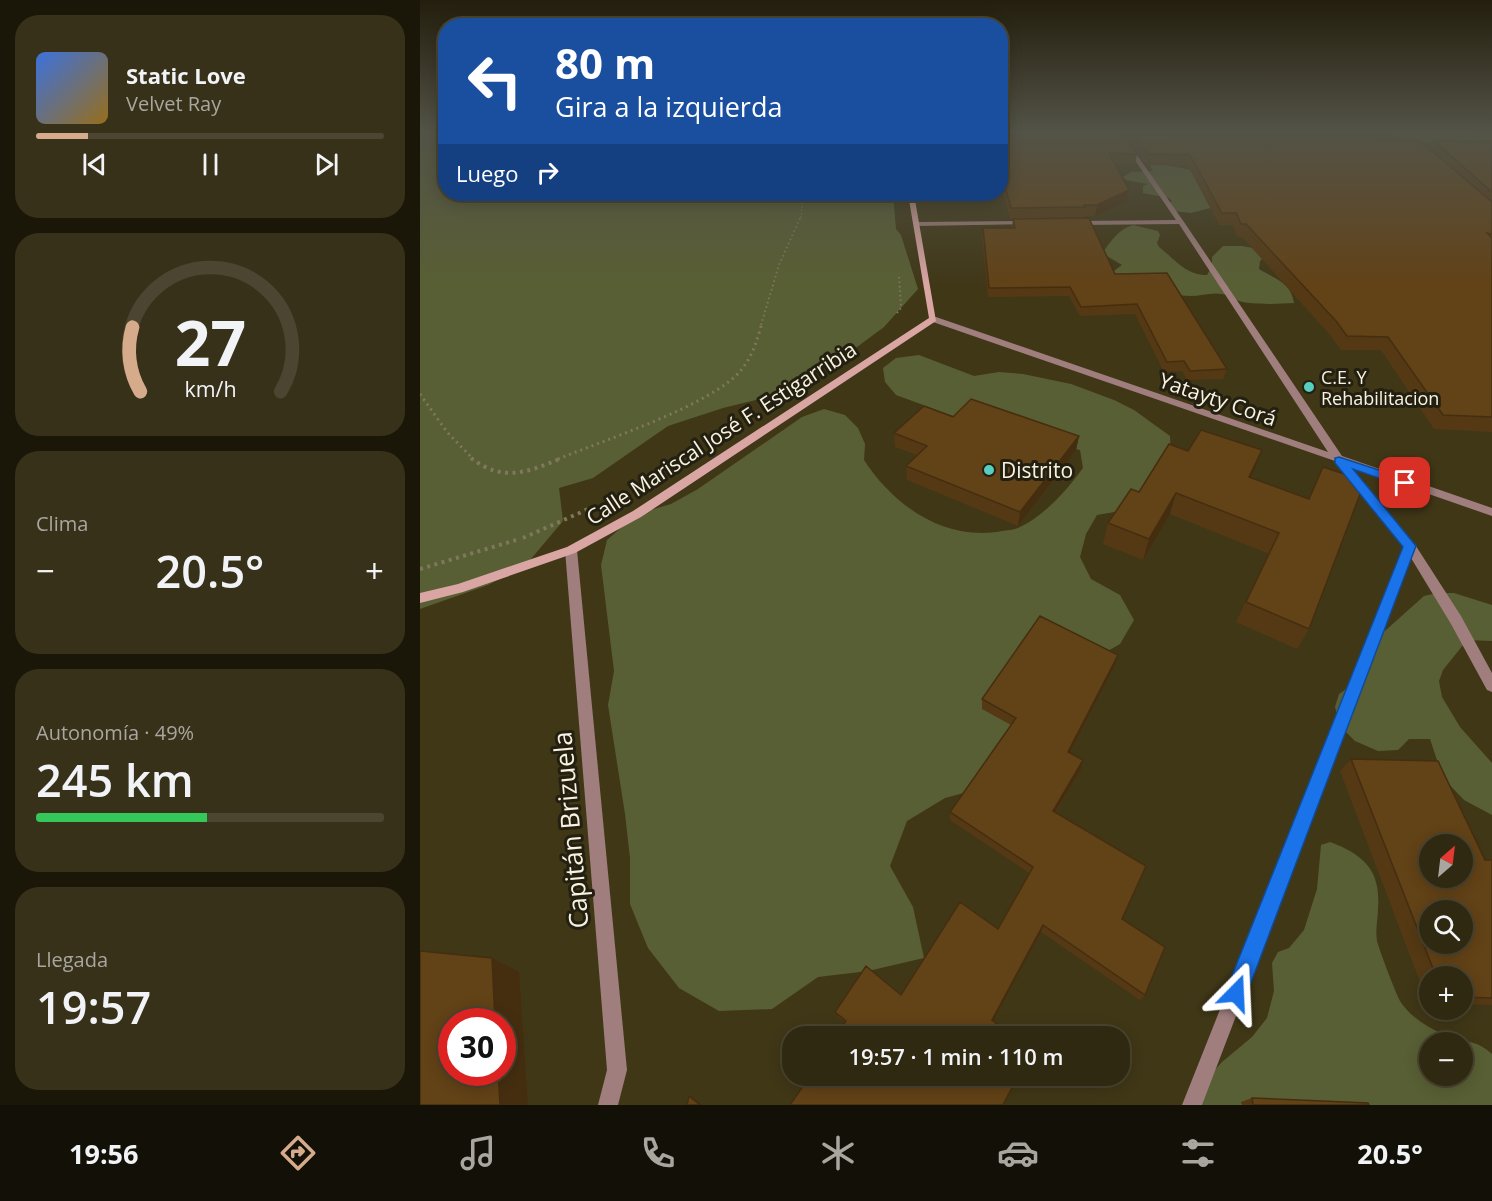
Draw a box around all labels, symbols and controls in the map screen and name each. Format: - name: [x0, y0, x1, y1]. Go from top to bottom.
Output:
- text: 80 m: [555, 34, 655, 91]
- icon: left: [456, 42, 534, 120]
- text: Static Love: [126, 60, 246, 90]
- text: Gira a la izquierda: [555, 88, 782, 125]
- text: Velvet Ray: [126, 90, 221, 117]
- icon: previous: [78, 148, 111, 181]
- icon: pause: [194, 148, 227, 181]
- icon: next: [310, 148, 343, 181]
- icon: right: [531, 156, 564, 189]
- text: Luego: [456, 158, 519, 188]
- text: 27: [174, 299, 246, 384]
- street label: Calle Mariscal José F. Estigarribia: [581, 335, 861, 531]
- place label: C.E. Y Rehabilitacion: [1321, 365, 1439, 410]
- street label: Yatayty Corá: [1155, 366, 1281, 432]
- text: km/h: [184, 374, 236, 403]
- marker: C.E. Y Rehabilitacion: [1302, 380, 1316, 394]
- place label: Distrito: [1001, 456, 1073, 484]
- pin: [1379, 457, 1430, 508]
- marker: Distrito: [982, 463, 996, 477]
- icon: arrive: [1388, 466, 1421, 499]
- text: Clima: [36, 510, 88, 537]
- text: 20.5°: [156, 540, 264, 601]
- text: −: [36, 548, 55, 593]
- text: +: [365, 548, 384, 593]
- text: Autonomía · 49%: [36, 719, 194, 746]
- street label: Capitán Brizuela: [543, 730, 597, 930]
- text: 245 km: [36, 749, 194, 810]
- north arrow: [1419, 834, 1473, 888]
- map controls: [1419, 834, 1473, 1086]
- button: search: [1419, 900, 1473, 954]
- text: Llegada: [36, 946, 108, 973]
- position arrow: [1204, 961, 1268, 1025]
- button: +: [1419, 966, 1473, 1020]
- text: 19:57: [36, 976, 151, 1037]
- speed limit sign: 30: [438, 1008, 516, 1086]
- button: −: [1419, 1032, 1473, 1086]
- text: 19:57 · 1 min · 110 m: [848, 1041, 1064, 1071]
- icon: directions: [277, 1132, 319, 1174]
- icon: music: [457, 1132, 499, 1174]
- icon: phone: [637, 1132, 679, 1174]
- icon: climate: [817, 1132, 859, 1174]
- icon: car: [997, 1132, 1039, 1174]
- icon: filters: [1177, 1132, 1219, 1174]
- text: 19:56: [69, 1135, 139, 1172]
- text: 20.5°: [1357, 1135, 1423, 1172]

